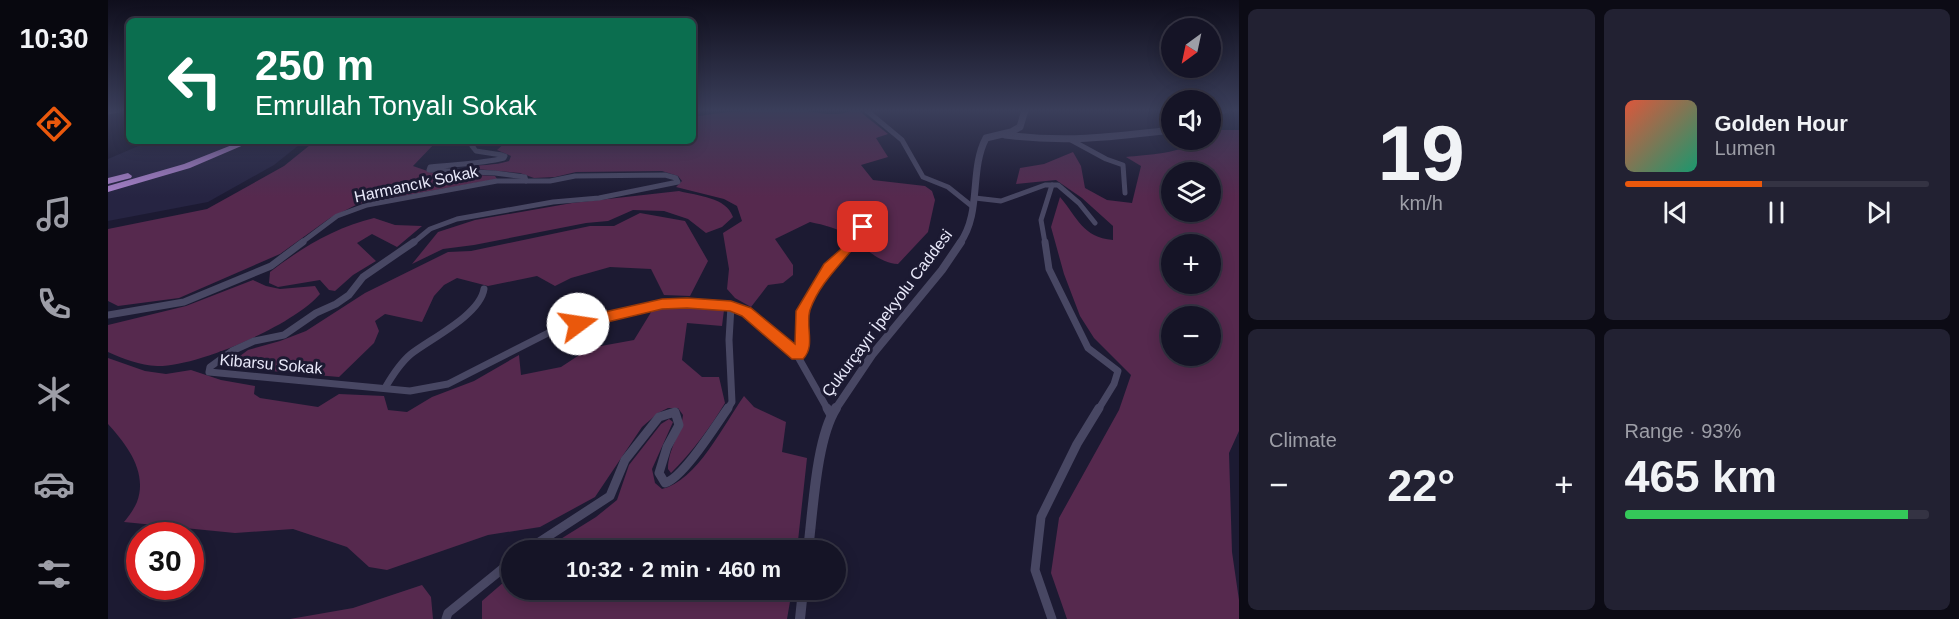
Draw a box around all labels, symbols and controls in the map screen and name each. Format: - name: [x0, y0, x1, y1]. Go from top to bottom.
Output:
- north arrow: [1161, 18, 1221, 78]
- map controls: [1161, 18, 1221, 366]
- text: 10:30: [19, 24, 89, 54]
- icon: left: [156, 42, 234, 120]
- text: 250 m: [255, 42, 374, 89]
- button: sound: [1161, 90, 1221, 150]
- text: Emrullah Tonyalı Sokak: [255, 91, 537, 121]
- icon: directions: [33, 103, 75, 145]
- text: 19: [1378, 109, 1465, 197]
- text: Golden Hour: [1715, 111, 1848, 136]
- text: Lumen: [1715, 137, 1776, 159]
- street label: Harmancık Sokak: [352, 162, 480, 205]
- button: layers: [1161, 162, 1221, 222]
- text: km/h: [1400, 192, 1443, 214]
- icon: music: [33, 193, 75, 235]
- icon: previous: [1659, 196, 1692, 229]
- icon: pause: [1760, 196, 1793, 229]
- icon: next: [1862, 196, 1895, 229]
- pin: [837, 201, 888, 252]
- icon: arrive: [846, 210, 879, 243]
- street label: Çukurçayır İpekyolu Caddesi: [818, 226, 955, 400]
- button: +: [1161, 234, 1221, 294]
- icon: phone: [33, 283, 75, 325]
- position arrow: [546, 292, 610, 356]
- button: −: [1161, 306, 1221, 366]
- street label: Kibarsu Sokak: [219, 351, 324, 377]
- icon: climate: [33, 373, 75, 415]
- text: Range · 93%: [1625, 420, 1741, 442]
- text: Climate: [1269, 429, 1337, 451]
- text: 465 km: [1625, 451, 1777, 502]
- text: 22°: [1387, 460, 1455, 511]
- icon: car: [33, 463, 75, 505]
- text: −: [1269, 466, 1288, 503]
- text: +: [1554, 466, 1574, 503]
- speed limit sign: 30: [126, 522, 204, 600]
- icon: filters: [33, 553, 75, 595]
- text: 10:32 · 2 min · 460 m: [566, 557, 781, 582]

